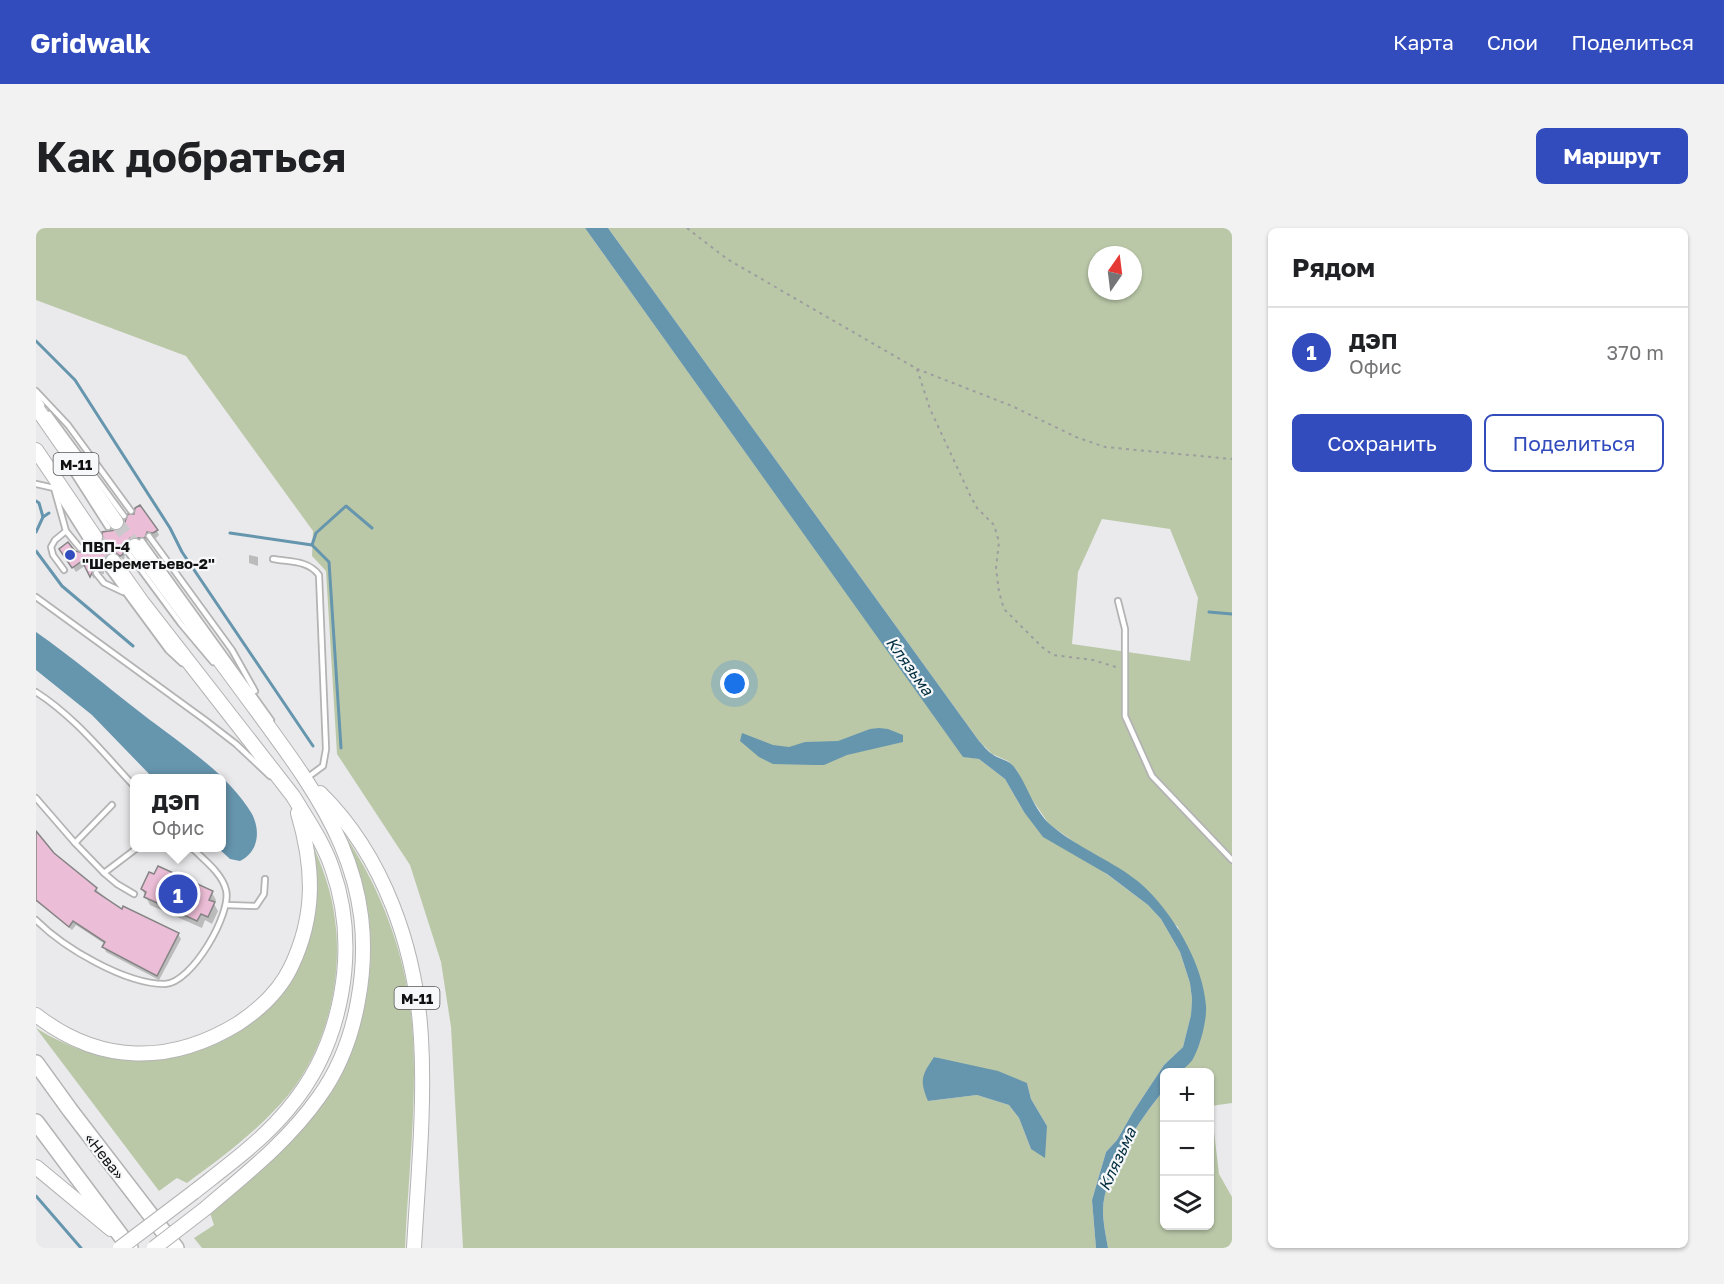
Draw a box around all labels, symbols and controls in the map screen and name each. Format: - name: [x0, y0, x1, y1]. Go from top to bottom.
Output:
- text: Gridwalk: [30, 26, 151, 59]
- text: Карта: [1393, 29, 1454, 55]
- text: Слои: [1487, 29, 1538, 55]
- text: Поделиться: [1571, 29, 1694, 55]
- button: Маршрут: [1536, 128, 1688, 184]
- text: Как добраться: [36, 131, 346, 181]
- north arrow: [1088, 246, 1142, 300]
- text: Рядом: [1292, 252, 1375, 283]
- text: ДЭП: [1349, 327, 1397, 354]
- text: 1: [1306, 340, 1317, 364]
- text: 370 m: [1607, 340, 1664, 364]
- text: Офис: [1349, 354, 1402, 378]
- button: Сохранить: [1292, 414, 1472, 472]
- button: Поделиться: [1484, 414, 1664, 472]
- road number: М-11: [54, 453, 99, 475]
- place label: ПВП-4 "Шереметьево-2": [82, 537, 215, 572]
- marker: ПВП-4 "Шереметьево-2": [63, 548, 77, 562]
- water label: Клязьма: [882, 633, 938, 700]
- your location: [720, 669, 749, 698]
- popup: [130, 774, 226, 852]
- text: ДЭП: [152, 788, 200, 815]
- text: Офис: [152, 815, 204, 839]
- pin: 1: [158, 872, 198, 916]
- road number: М-11: [394, 987, 440, 1009]
- map controls: [1160, 1068, 1214, 1230]
- button: +: [1160, 1068, 1214, 1122]
- button: −: [1160, 1122, 1214, 1176]
- water label: Клязьма: [1094, 1123, 1141, 1194]
- street label: «Нева»: [81, 1129, 129, 1183]
- button: layers: [1160, 1176, 1214, 1230]

